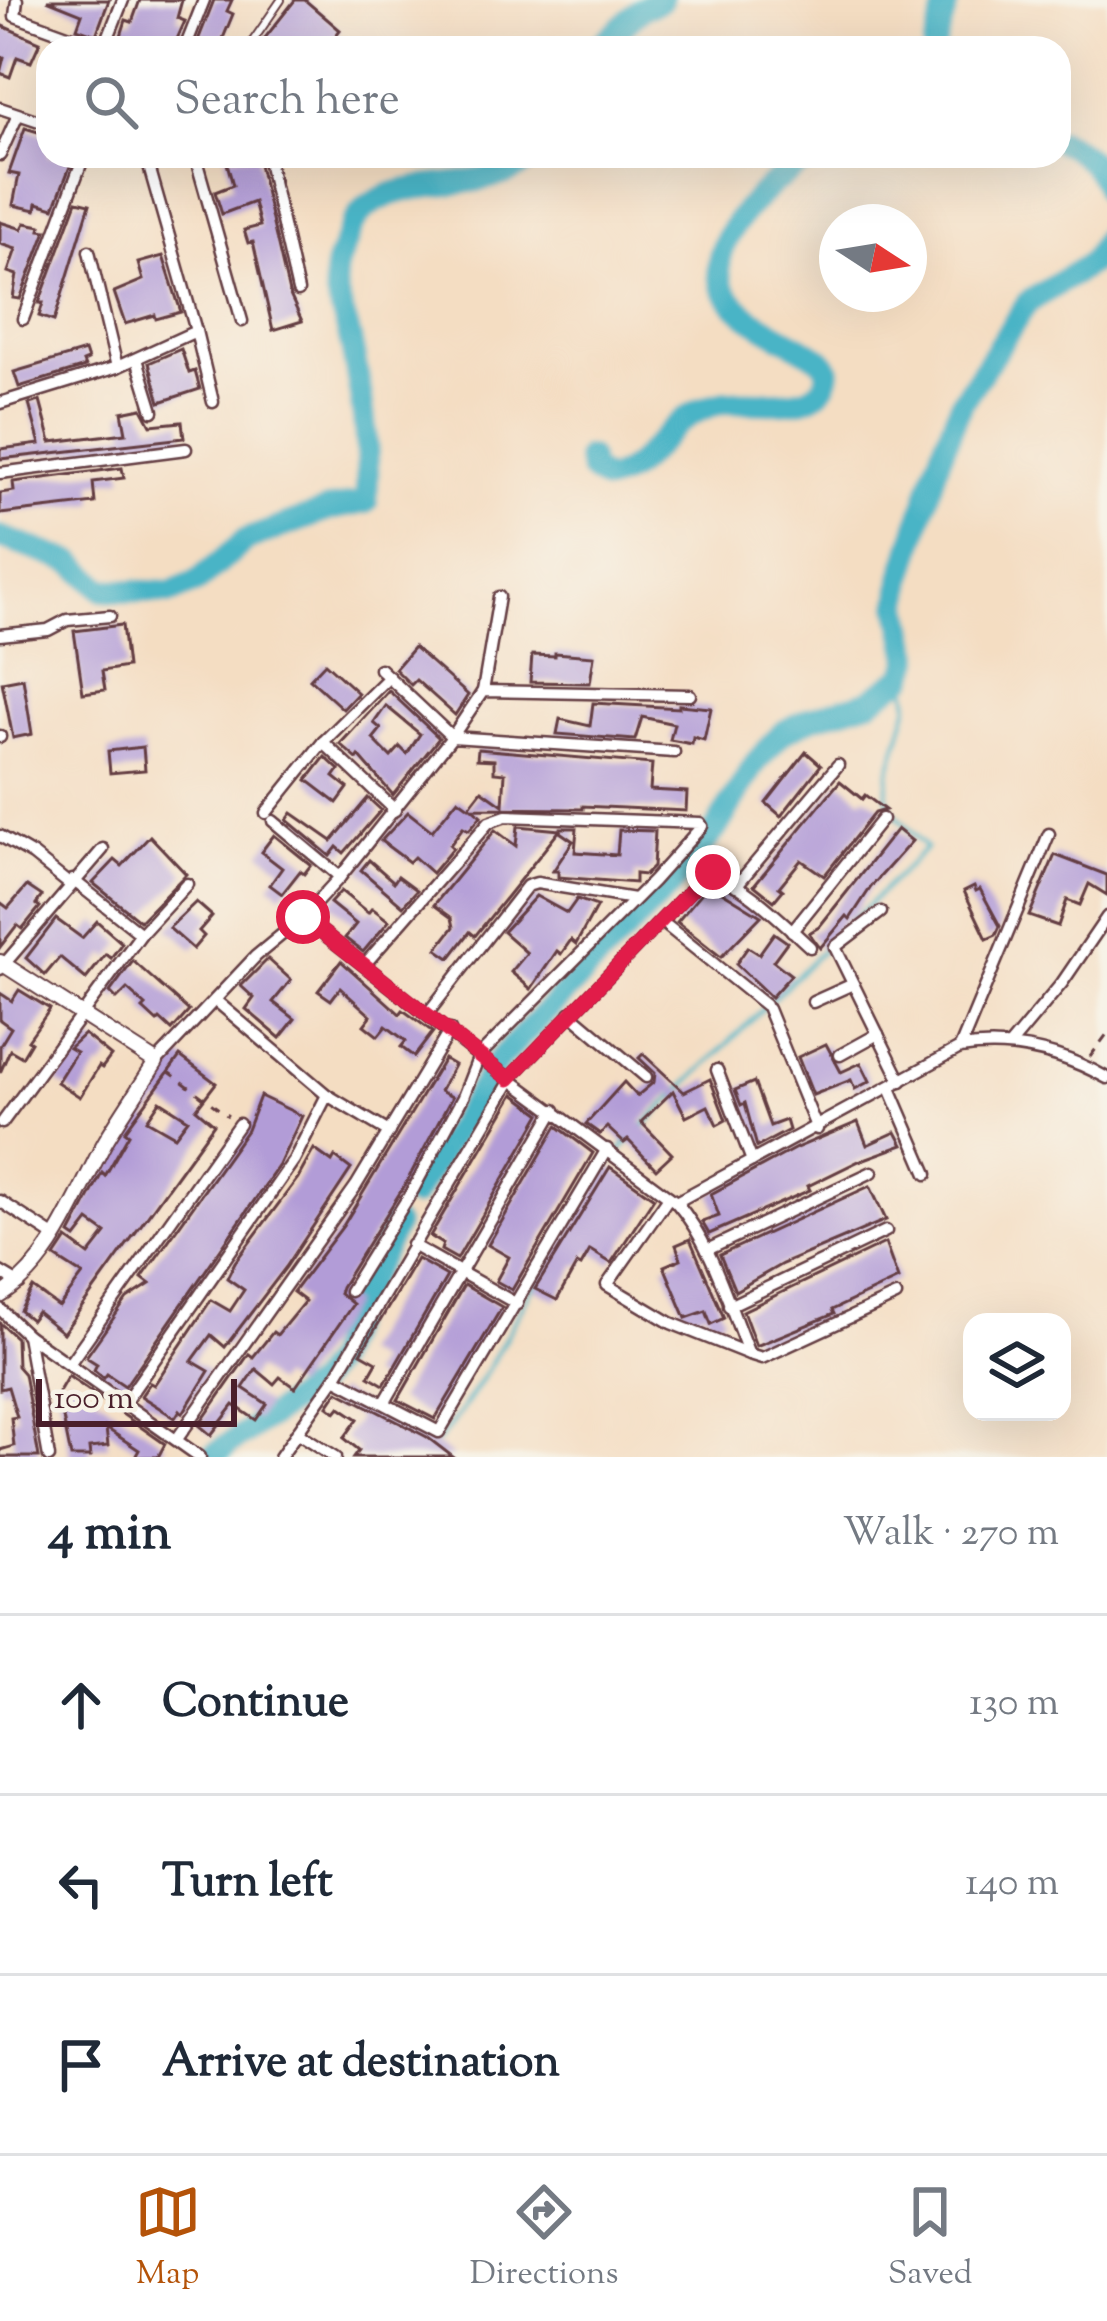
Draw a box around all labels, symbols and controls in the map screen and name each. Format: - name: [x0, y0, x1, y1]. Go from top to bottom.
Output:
- search box: [36, 36, 1071, 168]
- icon: search: [78, 69, 144, 135]
- text: Search here: [174, 70, 400, 135]
- north arrow: [819, 204, 927, 312]
- route end: [686, 845, 740, 899]
- route start: [276, 890, 330, 944]
- map controls: [963, 1313, 1071, 1421]
- button: layers: [963, 1313, 1071, 1421]
- scale bar: [36, 1373, 237, 1426]
- text: 100 m: [54, 1376, 134, 1424]
- text: 4 min: [48, 1499, 171, 1572]
- text: Walk · 270 m: [843, 1507, 1059, 1563]
- icon: ahead: [48, 1672, 114, 1738]
- text: Continue: [162, 1672, 349, 1737]
- text: 130 m: [969, 1677, 1059, 1733]
- icon: left: [48, 1852, 114, 1918]
- text: Turn left: [162, 1852, 333, 1917]
- text: 140 m: [965, 1857, 1059, 1913]
- icon: arrive: [48, 2032, 114, 2098]
- text: Arrive at destination: [162, 2032, 560, 2097]
- tab: Map: [135, 2179, 201, 2299]
- tab: Directions: [470, 2179, 619, 2299]
- tab: Saved: [888, 2179, 972, 2299]

